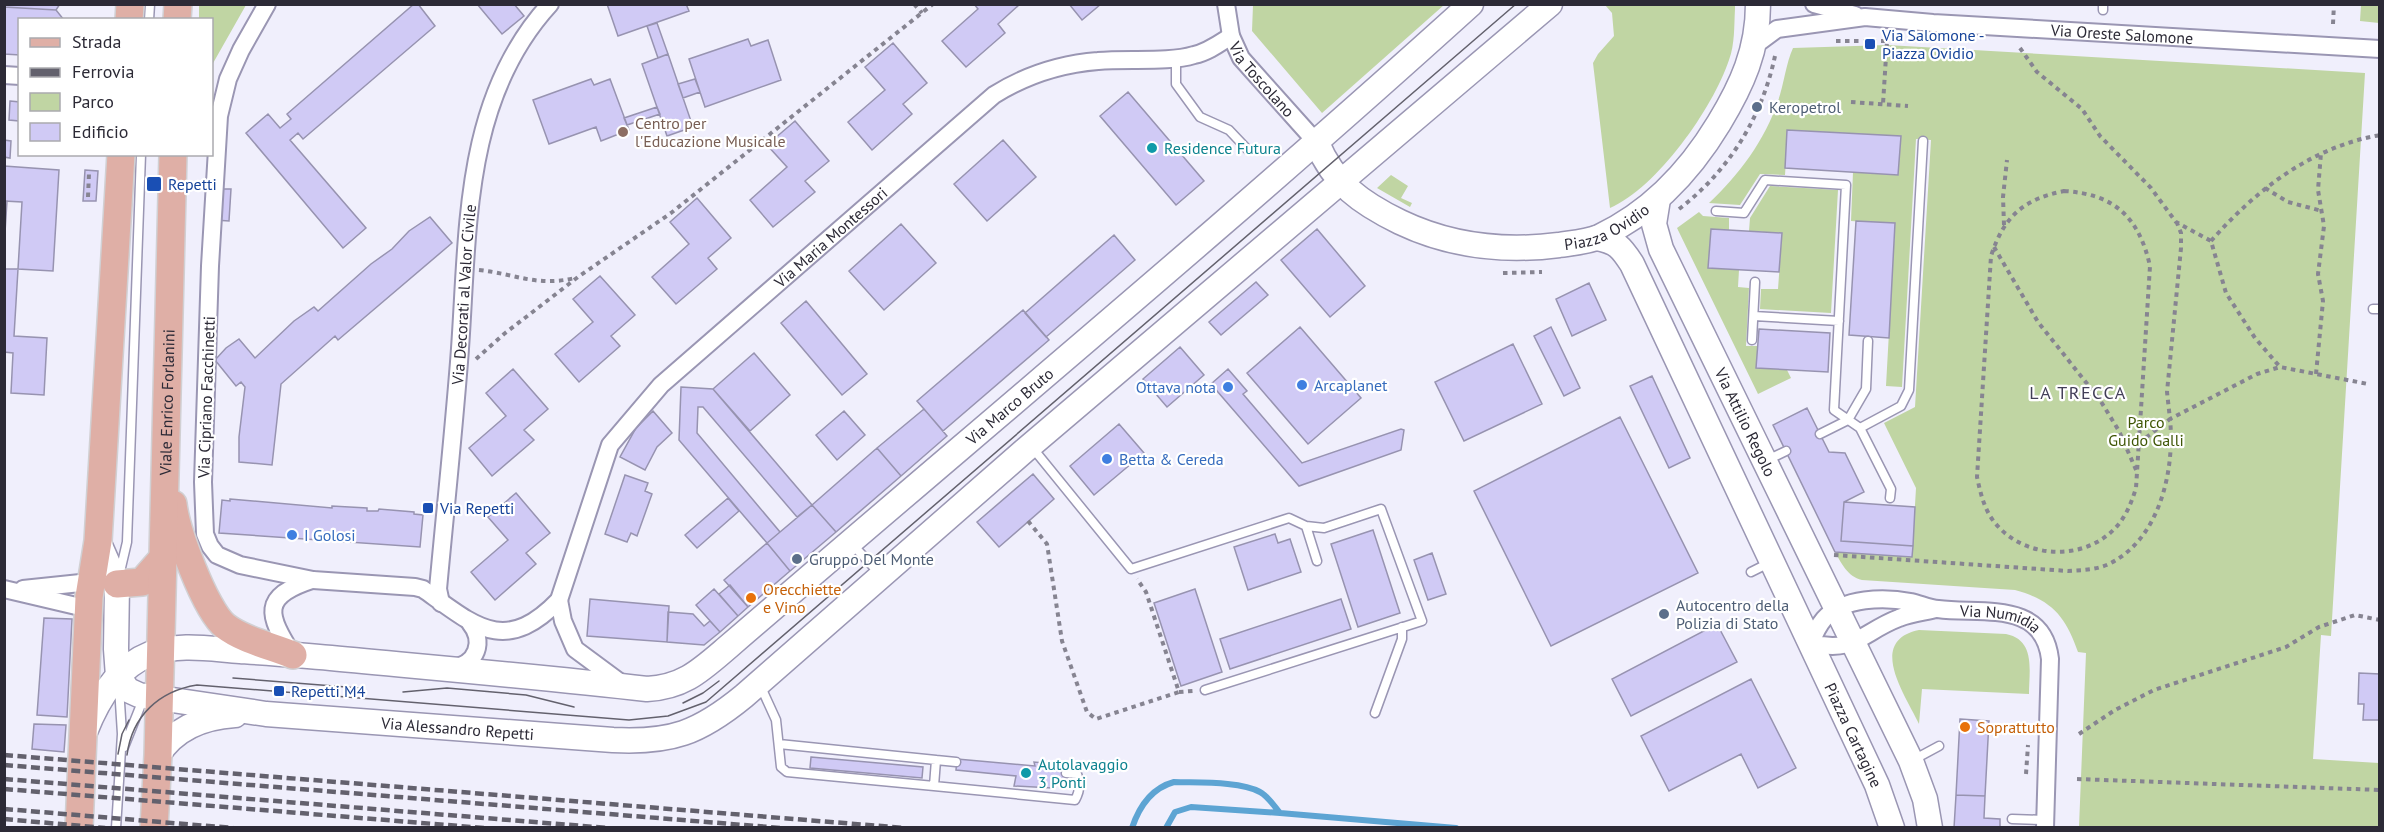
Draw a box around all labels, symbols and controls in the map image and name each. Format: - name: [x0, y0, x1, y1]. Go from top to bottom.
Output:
- legend: [18, 18, 213, 156]
- street label: Via Oreste Salomone: [2049, 20, 2194, 48]
- place label: Via Salomone - Piazza Ovidio: [1881, 25, 1984, 63]
- text: Strada: [72, 30, 121, 53]
- marker: Via Salomone - Piazza Ovidio: [1863, 37, 1877, 51]
- street label: Via Toscolano: [1224, 38, 1299, 121]
- text: Ferrovia: [72, 60, 135, 83]
- text: Parco: [72, 90, 114, 113]
- place label: Keropetrol: [1769, 97, 1841, 117]
- marker: Keropetrol: [1750, 100, 1764, 114]
- place label: Centro per l'Educazione Musicale: [635, 113, 786, 151]
- text: Edificio: [72, 120, 128, 143]
- marker: Centro per l'Educazione Musicale: [616, 125, 630, 139]
- place label: Residence Futura: [1164, 138, 1281, 158]
- marker: Residence Futura: [1145, 141, 1159, 155]
- place label: Repetti: [168, 174, 217, 194]
- marker: Repetti: [145, 175, 163, 193]
- street label: Via Maria Montessori: [769, 183, 891, 293]
- street label: Piazza Ovidio: [1563, 199, 1653, 254]
- street label: Via Decorati al Valor Civile: [447, 203, 480, 386]
- street label: Via Cipriano Facchinetti: [193, 316, 219, 479]
- street label: Viale Enrico Forlanini: [155, 329, 179, 477]
- street label: Via Marco Bruto: [961, 363, 1057, 450]
- street label: Via Attilio Regolo: [1710, 364, 1781, 480]
- place label: Arcaplanet: [1314, 375, 1388, 395]
- place label: Ottava nota: [1136, 377, 1216, 397]
- marker: Arcaplanet: [1295, 378, 1309, 392]
- marker: Ottava nota: [1221, 380, 1235, 394]
- district label: LA TRECCA: [2029, 381, 2127, 404]
- park label: Parco Guido Galli: [2108, 412, 2184, 450]
- place label: Betta & Cereda: [1119, 449, 1224, 469]
- marker: Betta & Cereda: [1100, 452, 1114, 466]
- place label: Via Repetti: [439, 498, 514, 518]
- marker: Via Repetti: [421, 501, 435, 515]
- place label: I Golosi: [304, 525, 356, 545]
- marker: I Golosi: [285, 528, 299, 542]
- place label: Gruppo Del Monte: [809, 549, 934, 569]
- marker: Gruppo Del Monte: [790, 552, 804, 566]
- place label: Orecchiette e Vino: [763, 579, 841, 617]
- marker: Orecchiette e Vino: [744, 591, 758, 605]
- place label: Autocentro della Polizia di Stato: [1676, 595, 1789, 633]
- street label: Via Numidia: [1959, 601, 2046, 637]
- marker: Autocentro della Polizia di Stato: [1657, 607, 1671, 621]
- street label: Piazza Cartagine: [1820, 679, 1887, 791]
- place label: Repetti M4: [291, 681, 366, 701]
- marker: Repetti M4: [272, 684, 286, 698]
- street label: Via Alessandro Repetti: [379, 713, 535, 744]
- place label: Soprattutto: [1977, 717, 2055, 737]
- marker: Soprattutto: [1958, 720, 1972, 734]
- place label: Autolavaggio 3 Ponti: [1038, 754, 1128, 792]
- marker: Autolavaggio 3 Ponti: [1019, 766, 1033, 780]

